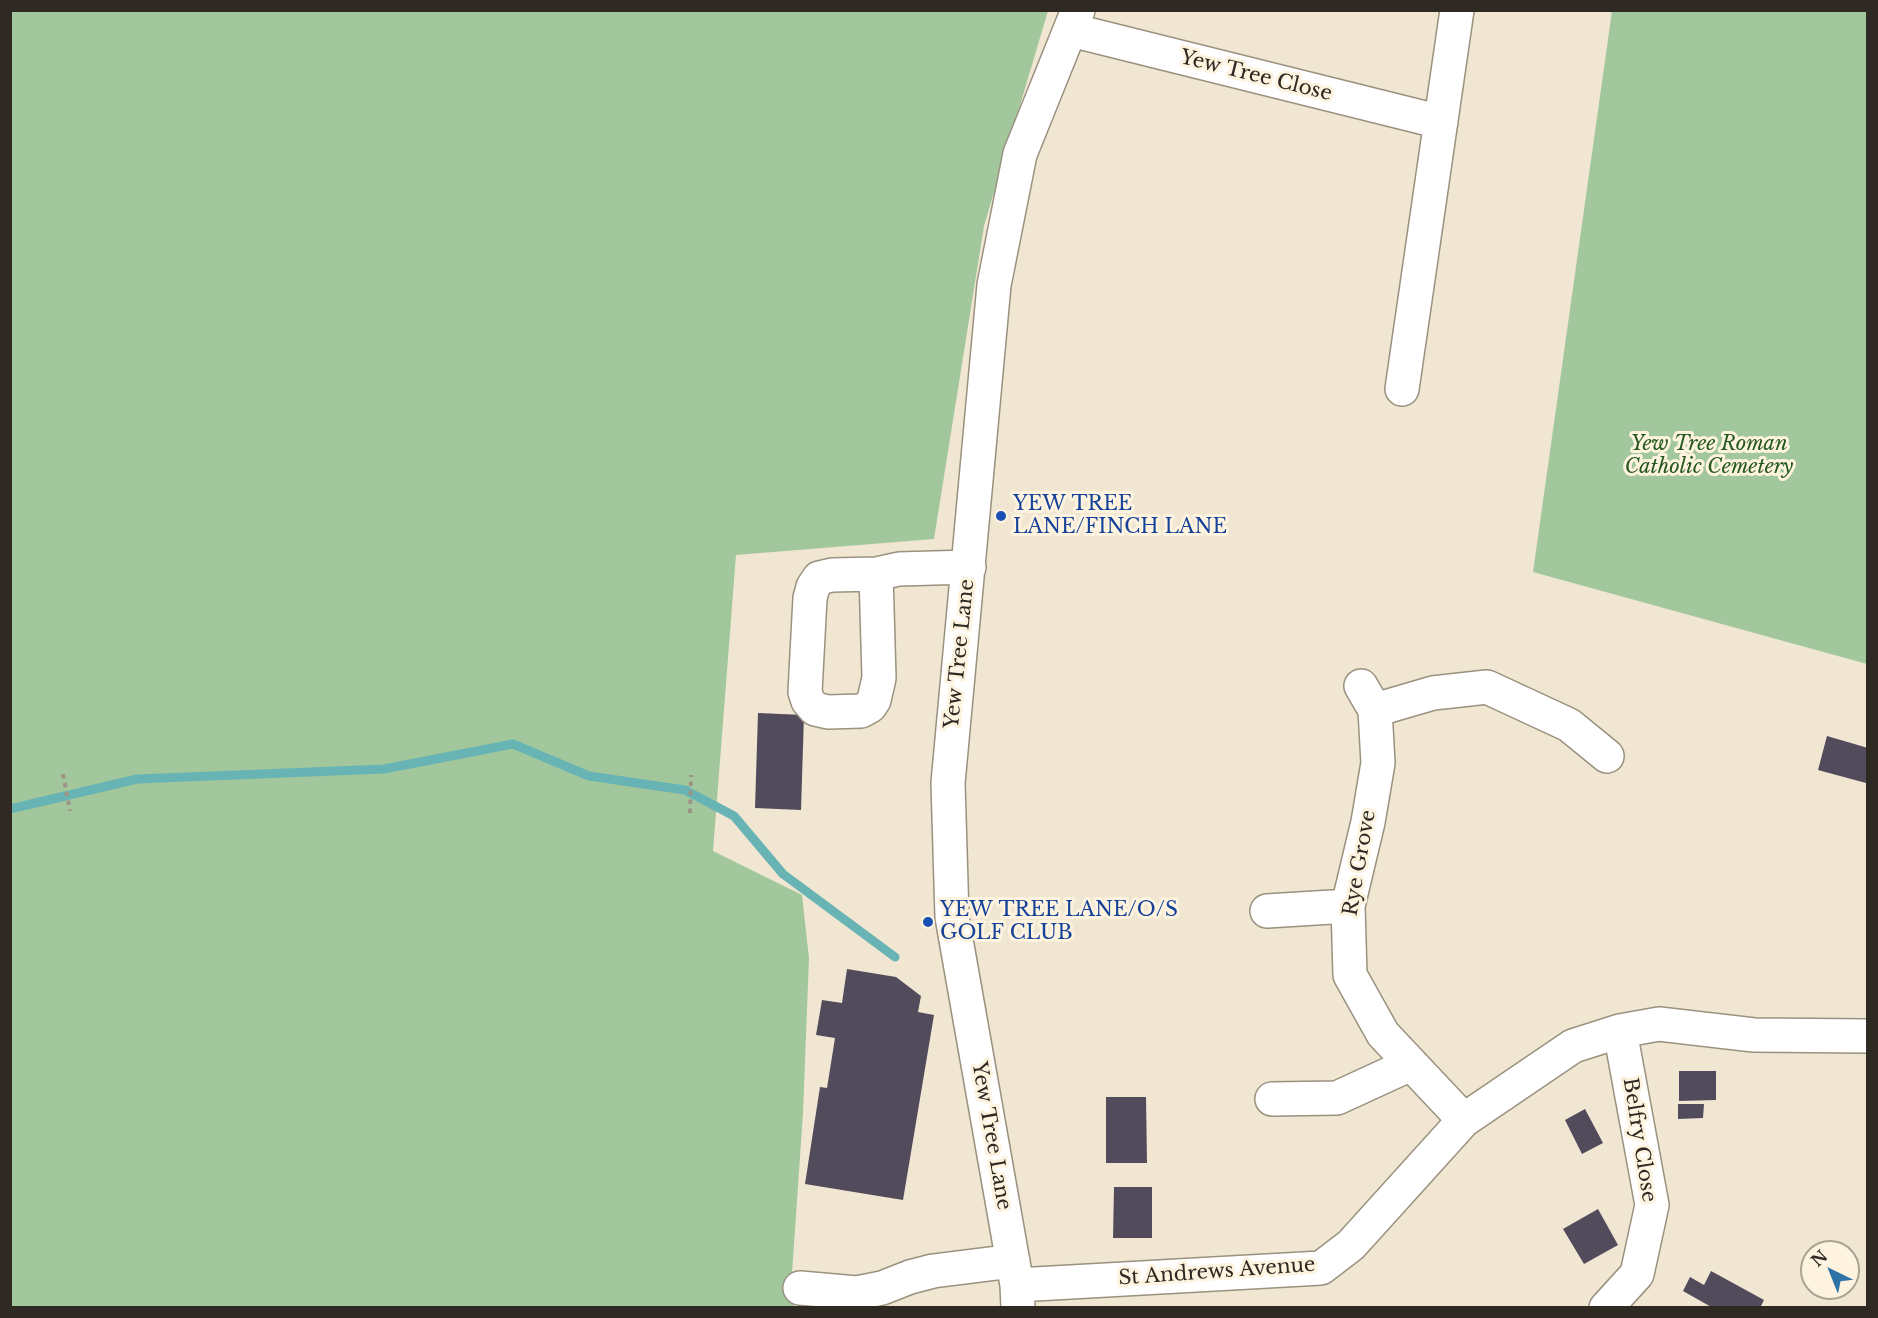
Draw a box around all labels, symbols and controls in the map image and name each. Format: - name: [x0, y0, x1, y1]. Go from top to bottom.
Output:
- street label: Yew Tree Close: [1178, 46, 1334, 106]
- park label: Yew Tree Roman Catholic Cemetery: [1625, 432, 1793, 479]
- place label: YEW TREE LANE/FINCH LANE: [1013, 492, 1227, 539]
- marker: YEW TREE LANE/FINCH LANE: [994, 509, 1008, 523]
- street label: Yew Tree Lane: [940, 578, 980, 730]
- street label: Rye Grove: [1339, 808, 1381, 918]
- place label: YEW TREE LANE/O/S GOLF CLUB: [940, 898, 1178, 945]
- marker: YEW TREE LANE/O/S GOLF CLUB: [921, 915, 935, 929]
- street label: Yew Tree Lane: [966, 1060, 1016, 1212]
- street label: Belfry Close: [1617, 1076, 1661, 1204]
- north arrow: [1800, 1240, 1860, 1300]
- text: N: [1807, 1246, 1831, 1271]
- street label: St Andrews Avenue: [1118, 1253, 1316, 1291]

